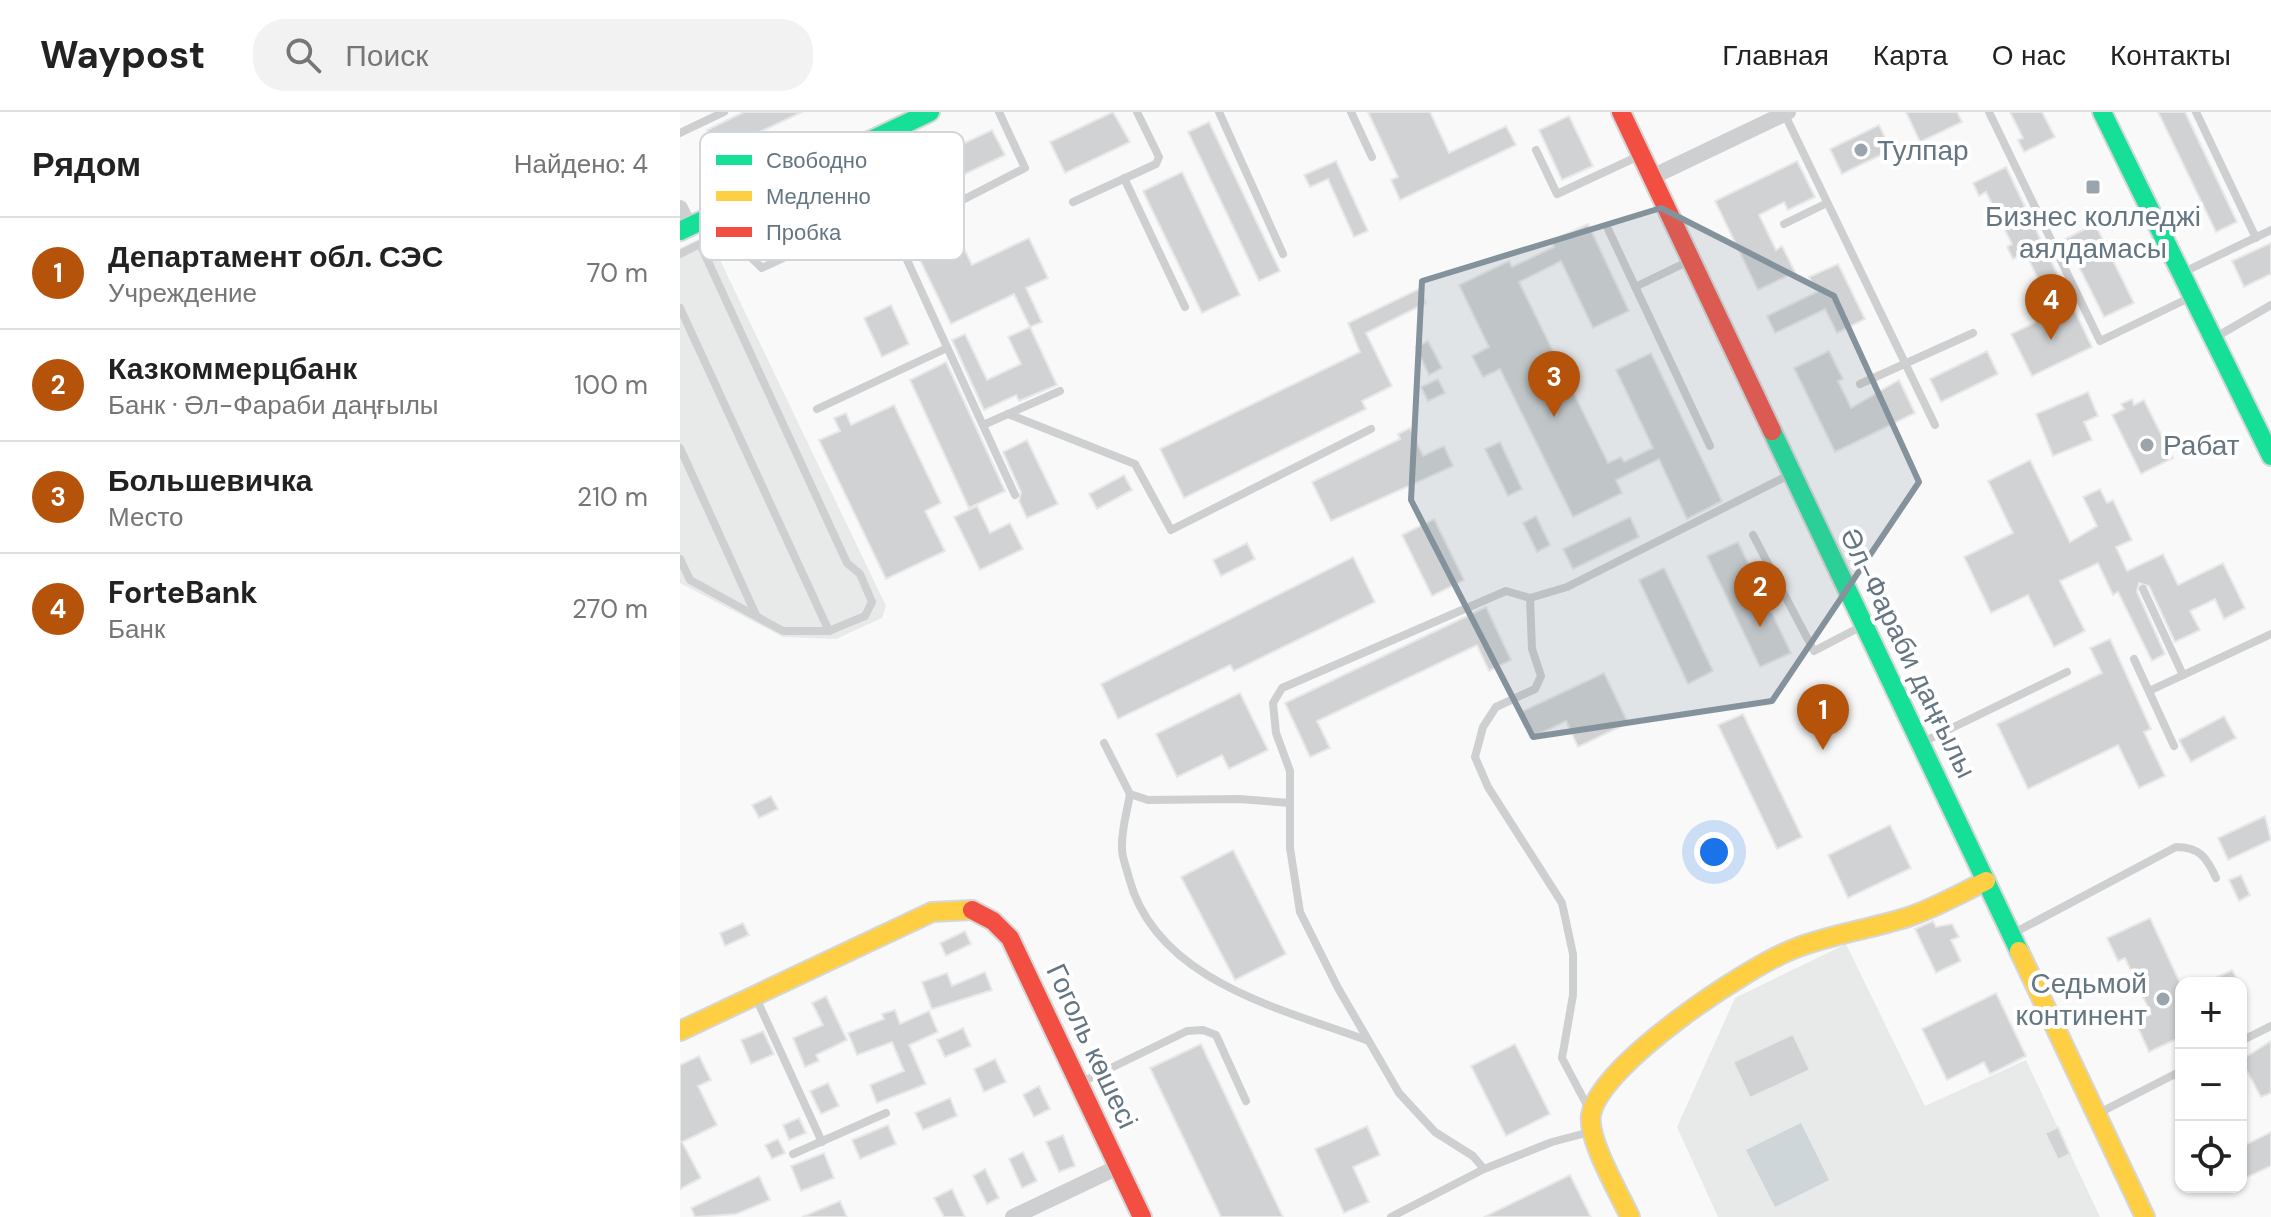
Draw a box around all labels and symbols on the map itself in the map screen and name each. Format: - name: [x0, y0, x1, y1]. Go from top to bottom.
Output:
- legend: [700, 132, 964, 260]
- place label: Тулпар: [1877, 132, 1969, 169]
- marker: Тулпар: [1852, 141, 1870, 159]
- text: Свободно: [766, 146, 867, 175]
- marker: Бизнес колледжі аялдамасы: [2084, 178, 2102, 196]
- text: Медленно: [766, 182, 871, 211]
- place label: Бизнес колледжі аялдамасы: [1985, 198, 2201, 267]
- text: Пробка: [766, 218, 842, 247]
- pin: 4: [2025, 274, 2077, 340]
- pin: 3: [1528, 351, 1580, 417]
- place label: Рабат: [2163, 427, 2240, 464]
- marker: Рабат: [2138, 436, 2156, 454]
- street label: Әл-Фараби даңғылы: [1831, 522, 1985, 784]
- pin: 2: [1734, 561, 1786, 627]
- pin: 1: [1797, 684, 1849, 750]
- your location: [1694, 832, 1734, 872]
- street label: Гоголь көшесі: [1038, 958, 1146, 1134]
- place label: Седьмой континент: [2016, 965, 2147, 1034]
- marker: Седьмой континент: [2154, 990, 2172, 1008]

